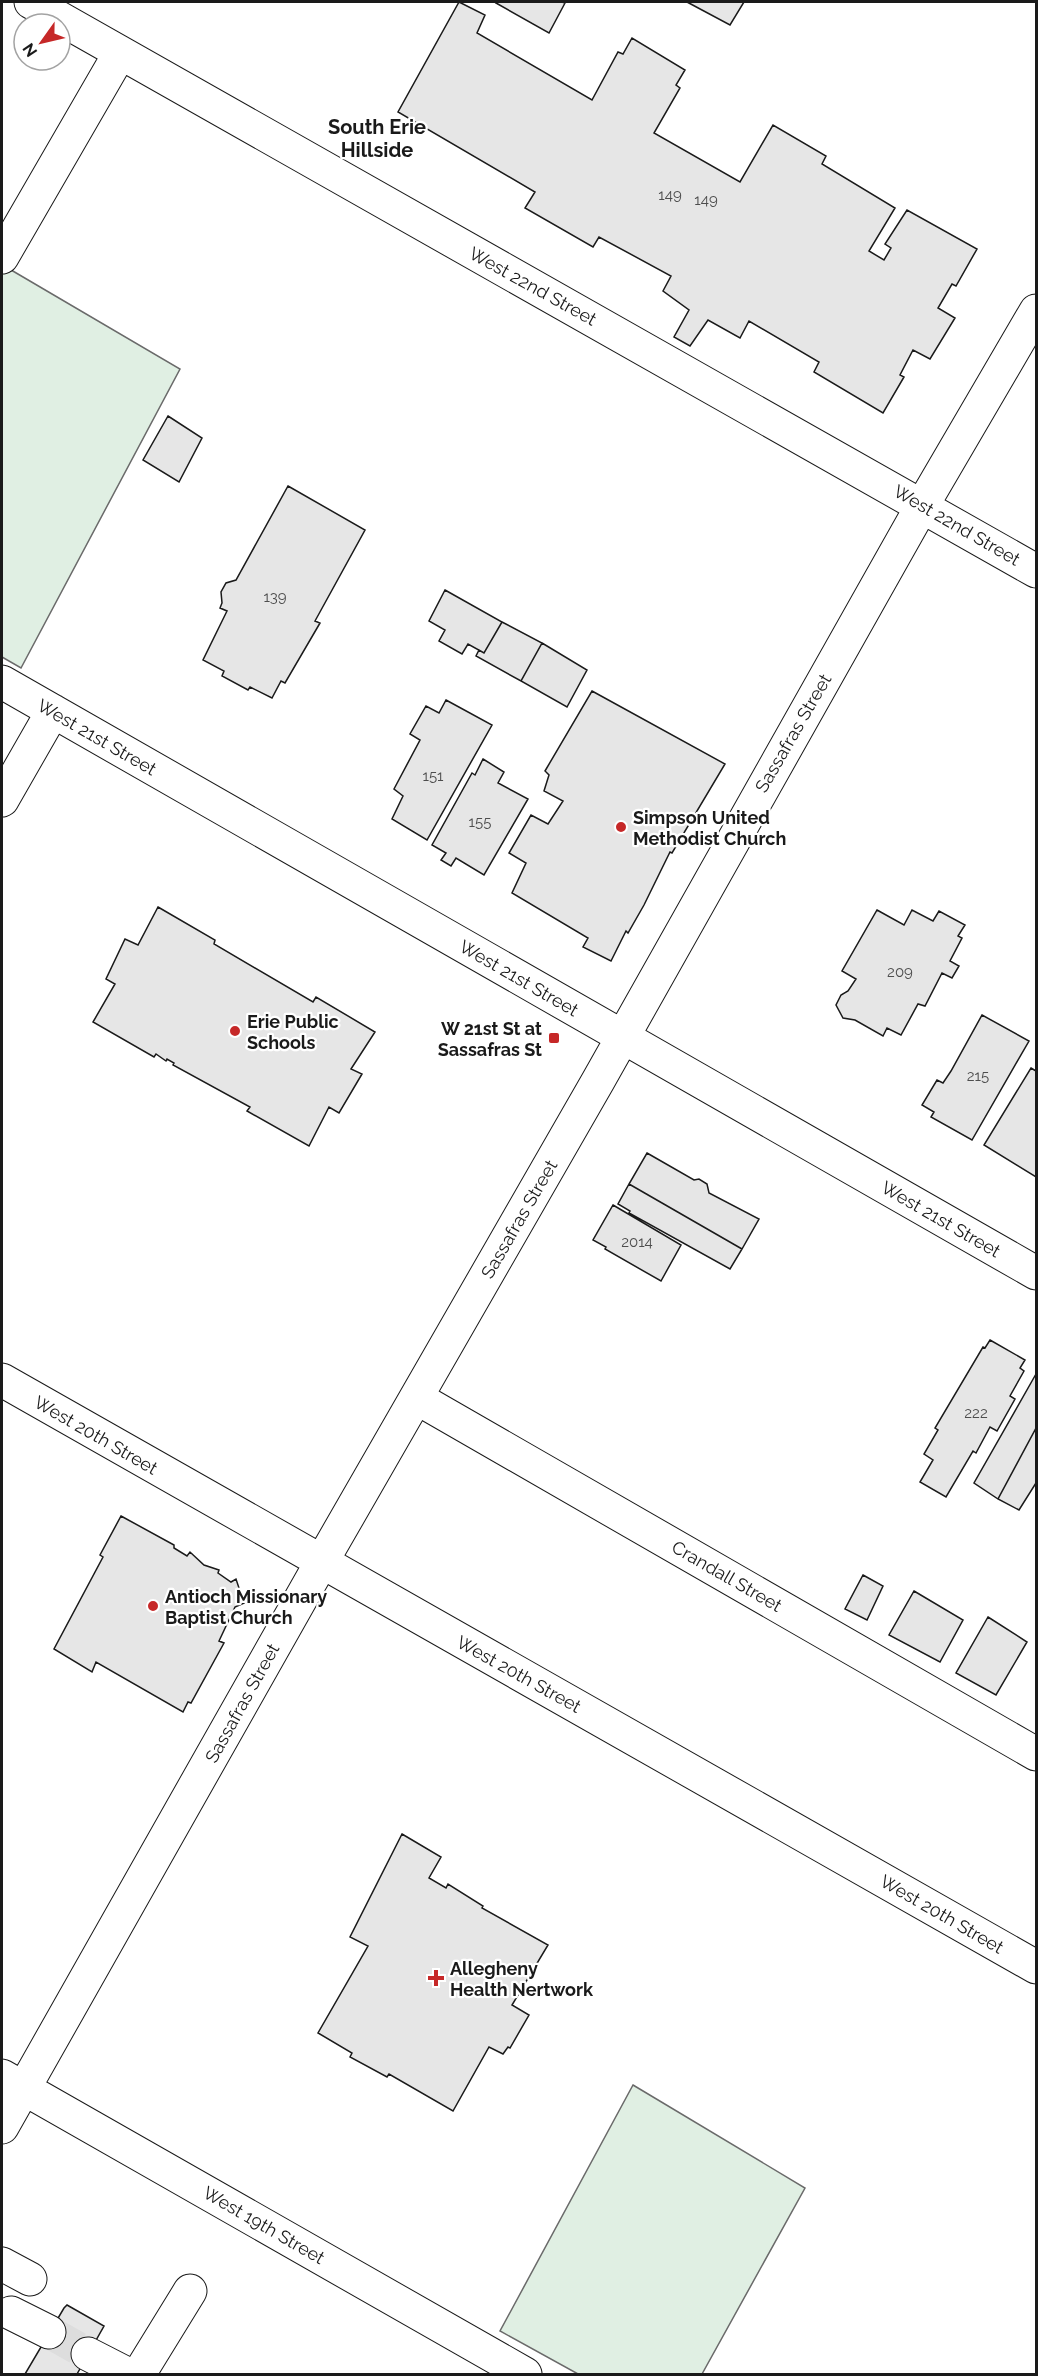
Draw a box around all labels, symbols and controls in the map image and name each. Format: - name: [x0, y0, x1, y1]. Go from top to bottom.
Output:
- north arrow: [12, 12, 72, 72]
- text: N: [19, 40, 41, 60]
- district label: South Erie Hillside: [328, 115, 426, 162]
- house number: 149: [658, 186, 682, 204]
- house number: 149: [694, 191, 718, 209]
- street label: West 22nd Street: [466, 242, 600, 330]
- street label: West 22nd Street: [890, 480, 1024, 570]
- house number: 139: [263, 588, 287, 606]
- street label: Sassafras Street: [751, 670, 835, 796]
- street label: West 21st Street: [34, 694, 160, 780]
- house number: 151: [422, 767, 444, 785]
- place label: Simpson United Methodist Church: [633, 807, 786, 849]
- house number: 155: [469, 813, 491, 831]
- marker: Simpson United Methodist Church: [614, 820, 628, 834]
- street label: West 21st Street: [456, 935, 582, 1021]
- house number: 209: [887, 963, 913, 981]
- place label: Erie Public Schools: [247, 1011, 339, 1053]
- place label: W 21st St at Sassafras St: [438, 1018, 542, 1060]
- marker: Erie Public Schools: [228, 1024, 242, 1038]
- marker: W 21st St at Sassafras St: [547, 1031, 561, 1045]
- house number: 215: [967, 1067, 989, 1085]
- street label: Sassafras Street: [477, 1156, 561, 1282]
- street label: West 21st Street: [878, 1176, 1004, 1262]
- house number: 2014: [621, 1233, 653, 1251]
- street label: West 20th Street: [31, 1391, 161, 1479]
- house number: 222: [964, 1404, 988, 1422]
- street label: Crandall Street: [668, 1536, 786, 1616]
- place label: Antioch Missionary Baptist Church: [165, 1586, 327, 1628]
- marker: Antioch Missionary Baptist Church: [146, 1599, 160, 1613]
- street label: West 20th Street: [453, 1631, 585, 1717]
- street label: Sassafras Street: [201, 1640, 283, 1766]
- street label: West 20th Street: [877, 1870, 1007, 1958]
- place label: Allegheny Health Nertwork: [450, 1958, 594, 2000]
- marker: Allegheny Health Nertwork: [427, 1969, 445, 1987]
- street label: West 19th Street: [200, 2182, 328, 2268]

